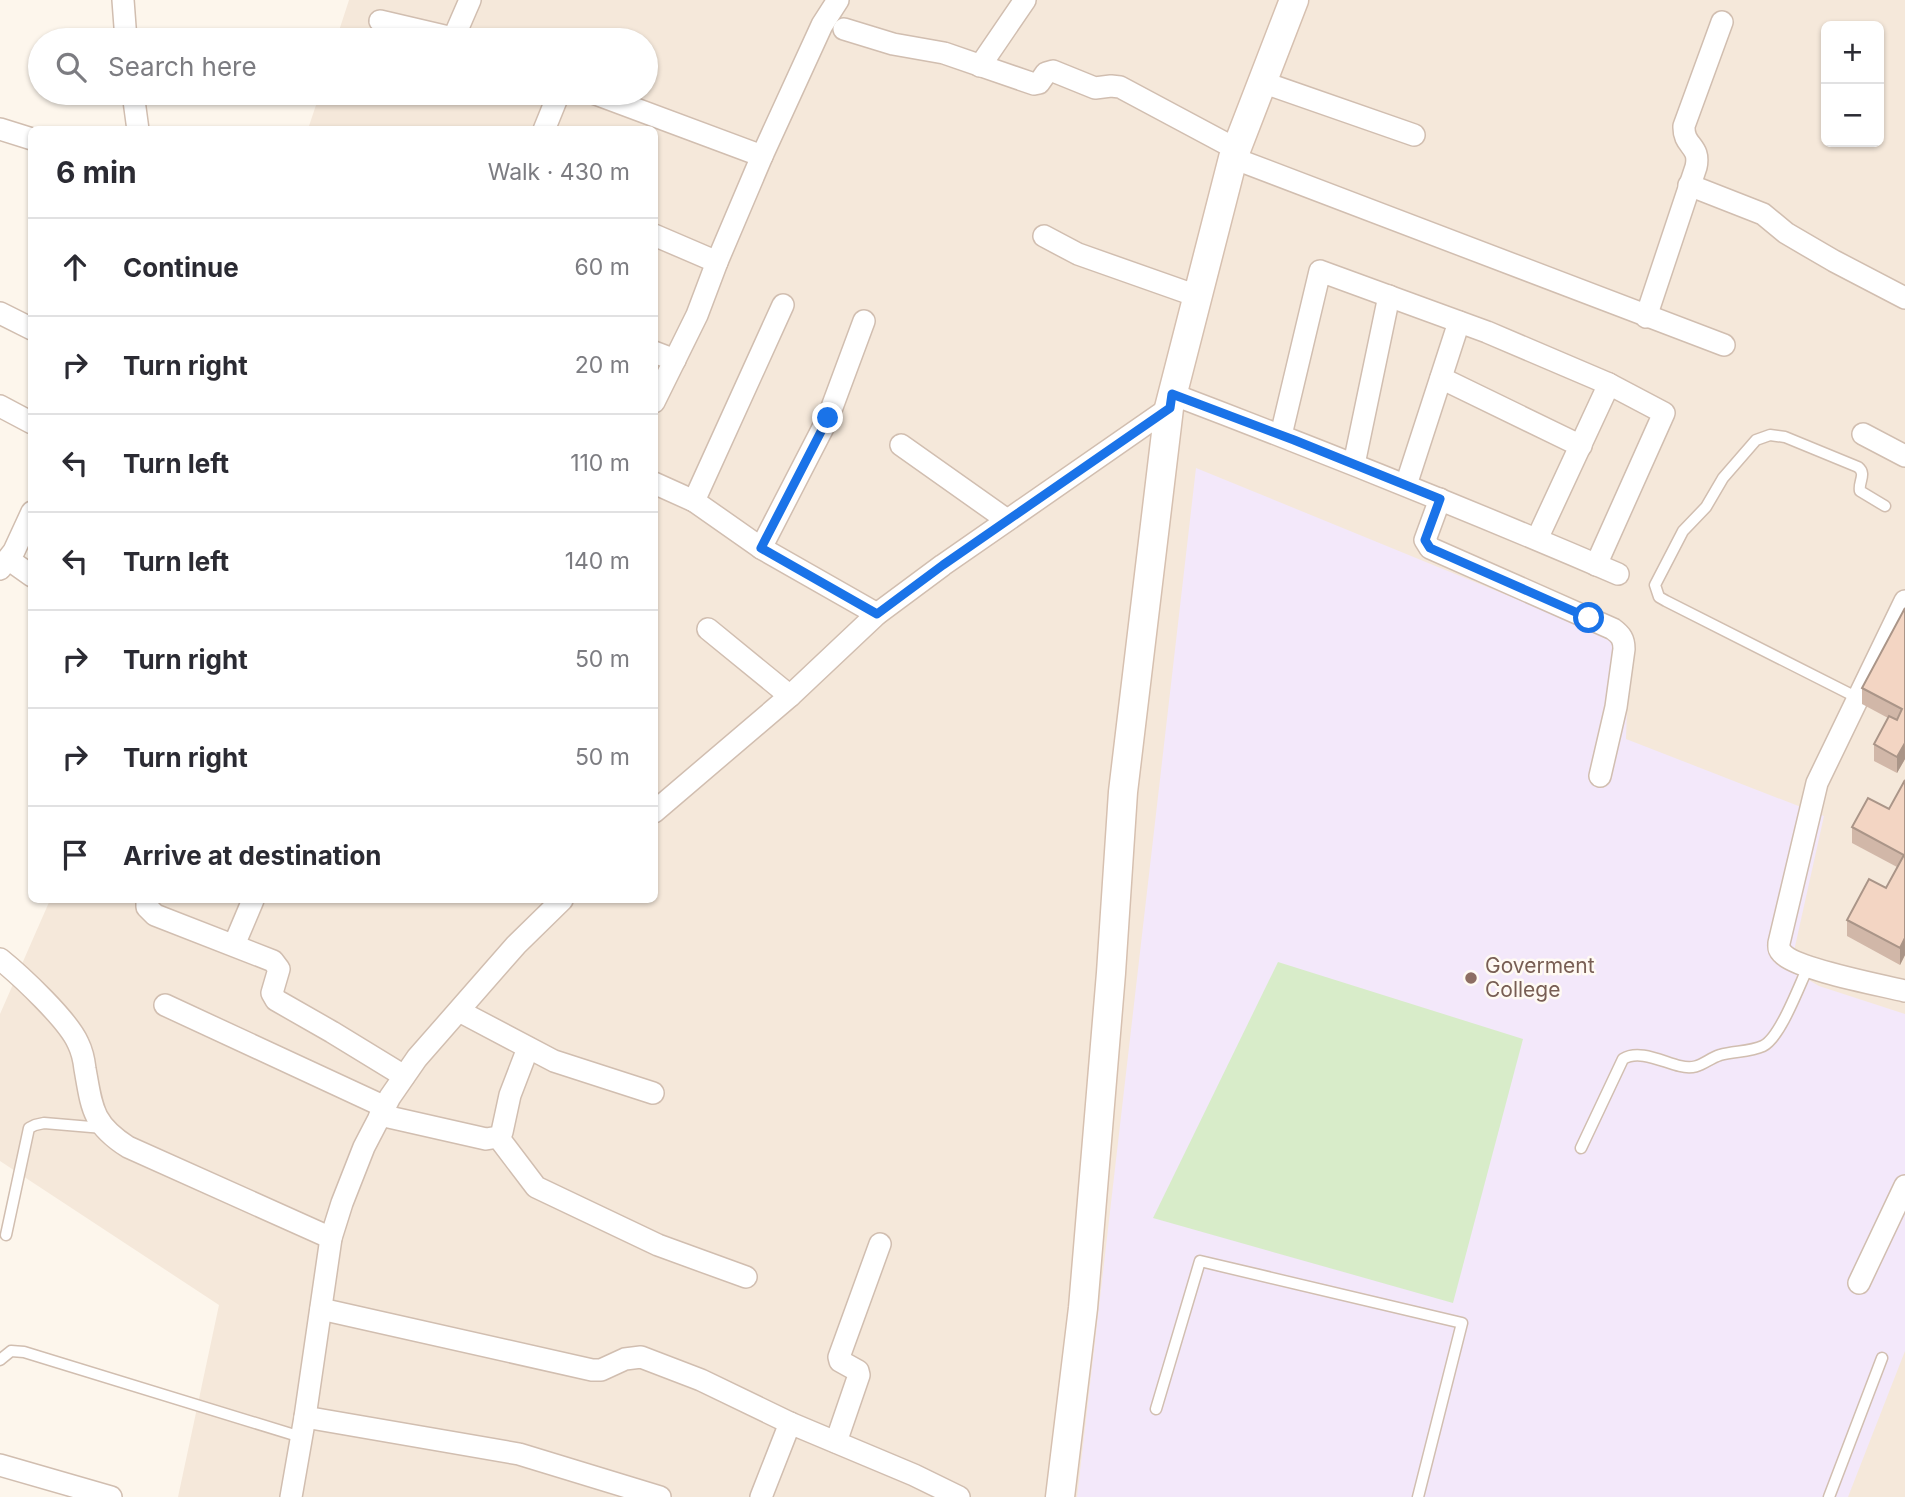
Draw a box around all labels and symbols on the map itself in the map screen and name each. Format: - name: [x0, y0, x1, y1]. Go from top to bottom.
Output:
- route end: [812, 402, 843, 433]
- route start: [1573, 602, 1604, 633]
- place label: Goverment College: [1485, 953, 1595, 1002]
- marker: Goverment College: [1463, 970, 1479, 986]

